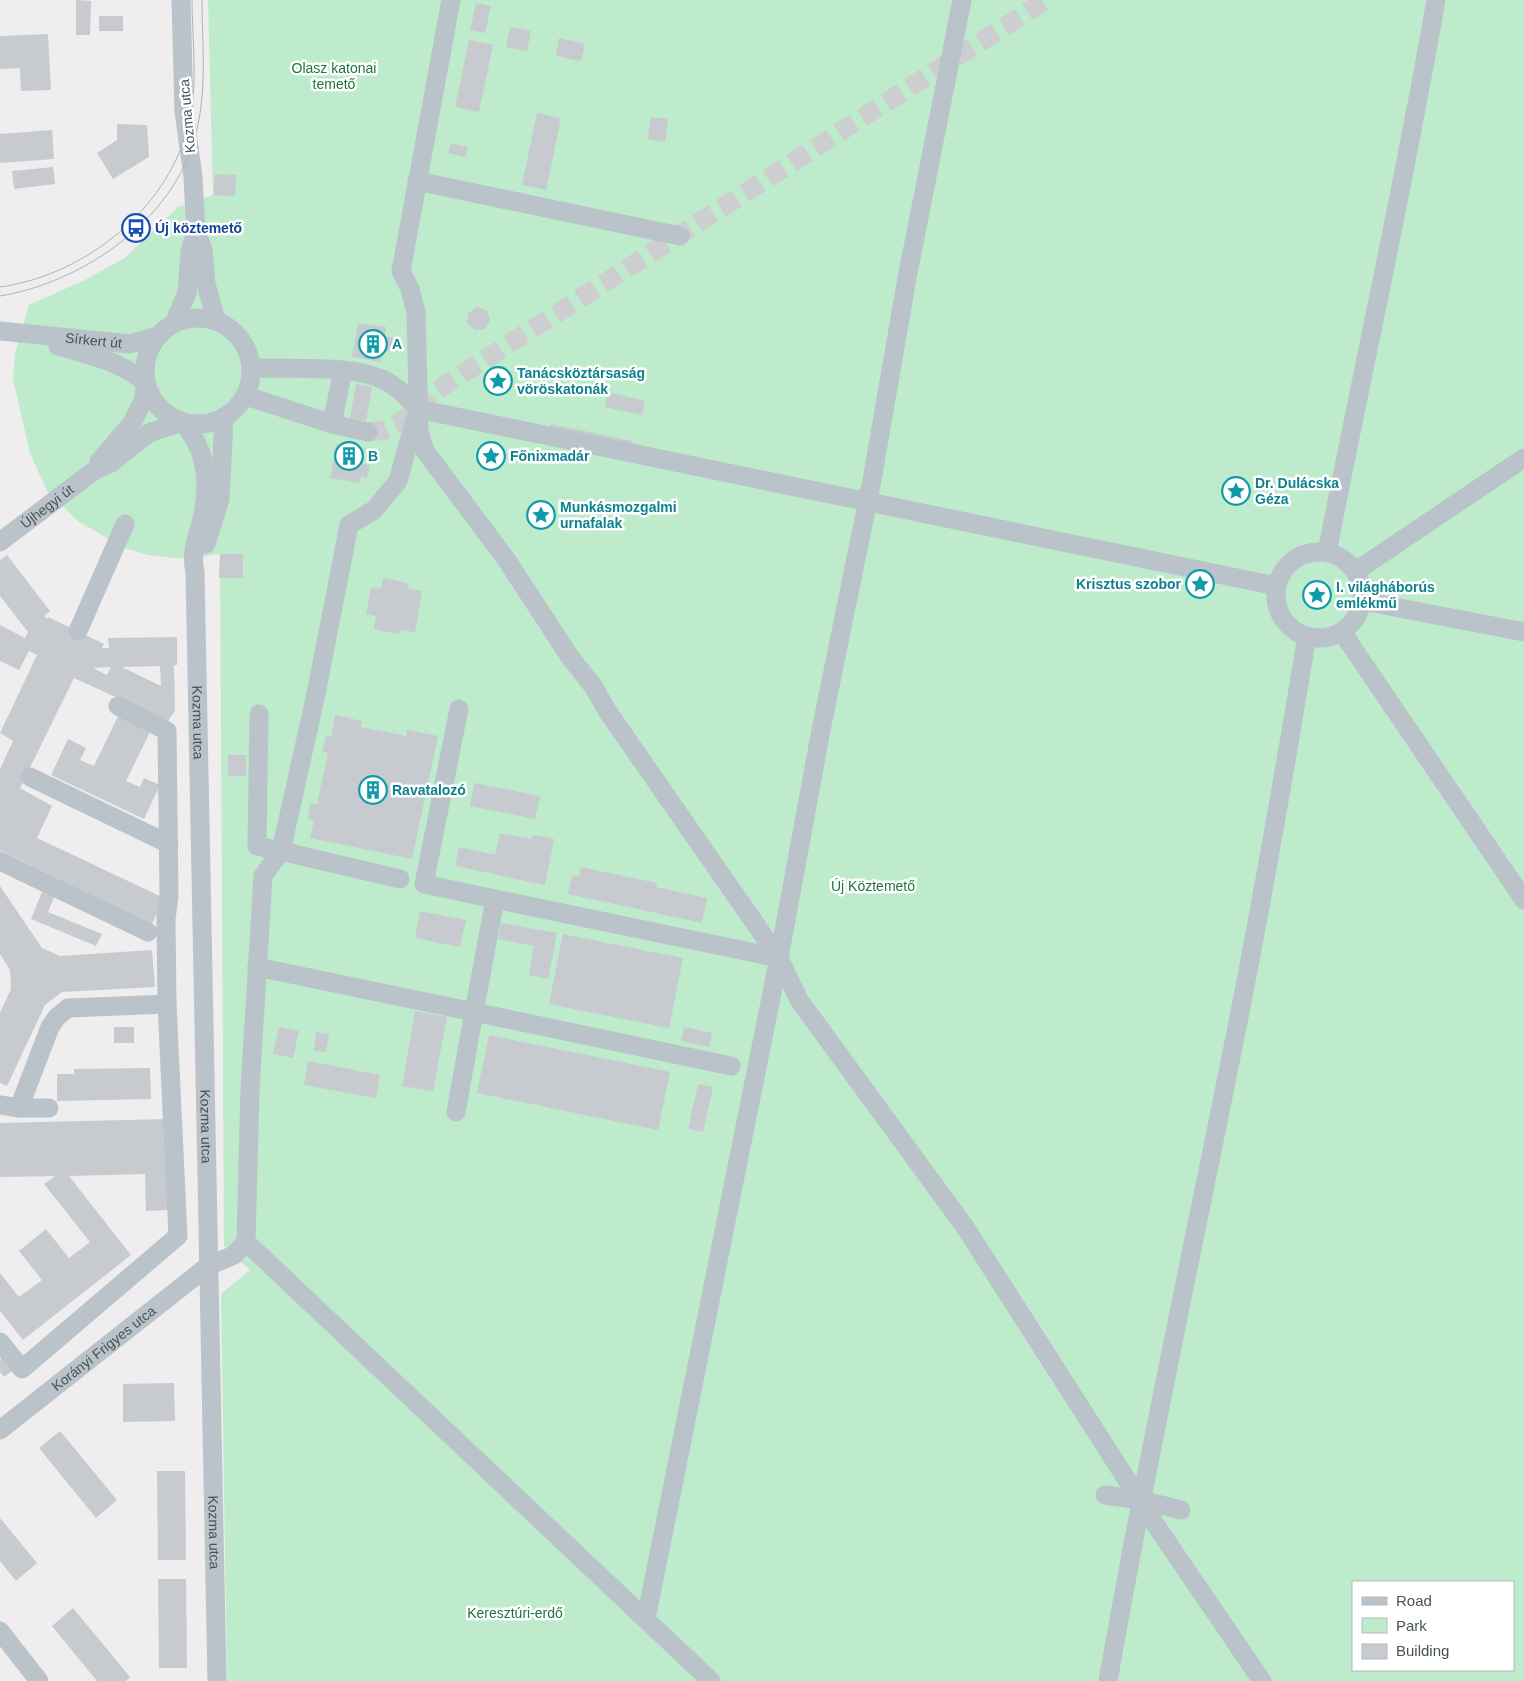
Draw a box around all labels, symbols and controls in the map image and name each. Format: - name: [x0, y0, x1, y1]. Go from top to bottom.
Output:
- park label: Olasz katonai temető: [292, 60, 376, 92]
- street label: Kozma utca: [176, 78, 198, 154]
- bus stop icon: Új köztemető: [121, 213, 151, 243]
- place label: Új köztemető: [155, 219, 242, 236]
- building icon: A: [358, 329, 388, 359]
- street label: Sírkert út: [64, 330, 123, 351]
- place label: A: [392, 336, 402, 352]
- place label: Tanácsköztársaság vöröskatonák: [517, 365, 645, 397]
- place icon: Tanácsköztársaság vöröskatonák: [483, 366, 513, 396]
- building icon: B: [334, 441, 364, 471]
- place icon: Főnixmadár: [476, 441, 506, 471]
- place label: B: [368, 448, 378, 464]
- place label: Főnixmadár: [510, 448, 590, 464]
- place label: Dr. Dulácska Géza: [1255, 475, 1339, 507]
- place icon: Dr. Dulácska Géza: [1221, 476, 1251, 506]
- street label: Újhegyi út: [17, 481, 77, 532]
- place label: Munkásmozgalmi urnafalak: [560, 499, 677, 531]
- place icon: Munkásmozgalmi urnafalak: [526, 500, 556, 530]
- place icon: Krisztus szobor: [1185, 569, 1215, 599]
- place label: Krisztus szobor: [1076, 576, 1182, 592]
- place label: I. világháborús emlékmű: [1336, 579, 1435, 611]
- place icon: I. világháborús emlékmű: [1302, 580, 1332, 610]
- street label: Kozma utca: [189, 685, 207, 760]
- building icon: Ravatalozó: [358, 775, 388, 805]
- place label: Ravatalozó: [392, 782, 466, 798]
- park label: Új Köztemető: [831, 878, 915, 894]
- street label: Kozma utca: [197, 1089, 215, 1164]
- street label: Korányi Frigyes utca: [49, 1302, 159, 1394]
- street label: Kozma utca: [205, 1495, 223, 1570]
- legend: [1352, 1581, 1514, 1671]
- text: Road: [1396, 1592, 1432, 1609]
- park label: Keresztúri-erdő: [467, 1605, 563, 1621]
- text: Park: [1396, 1617, 1427, 1634]
- text: Building: [1396, 1642, 1449, 1659]

